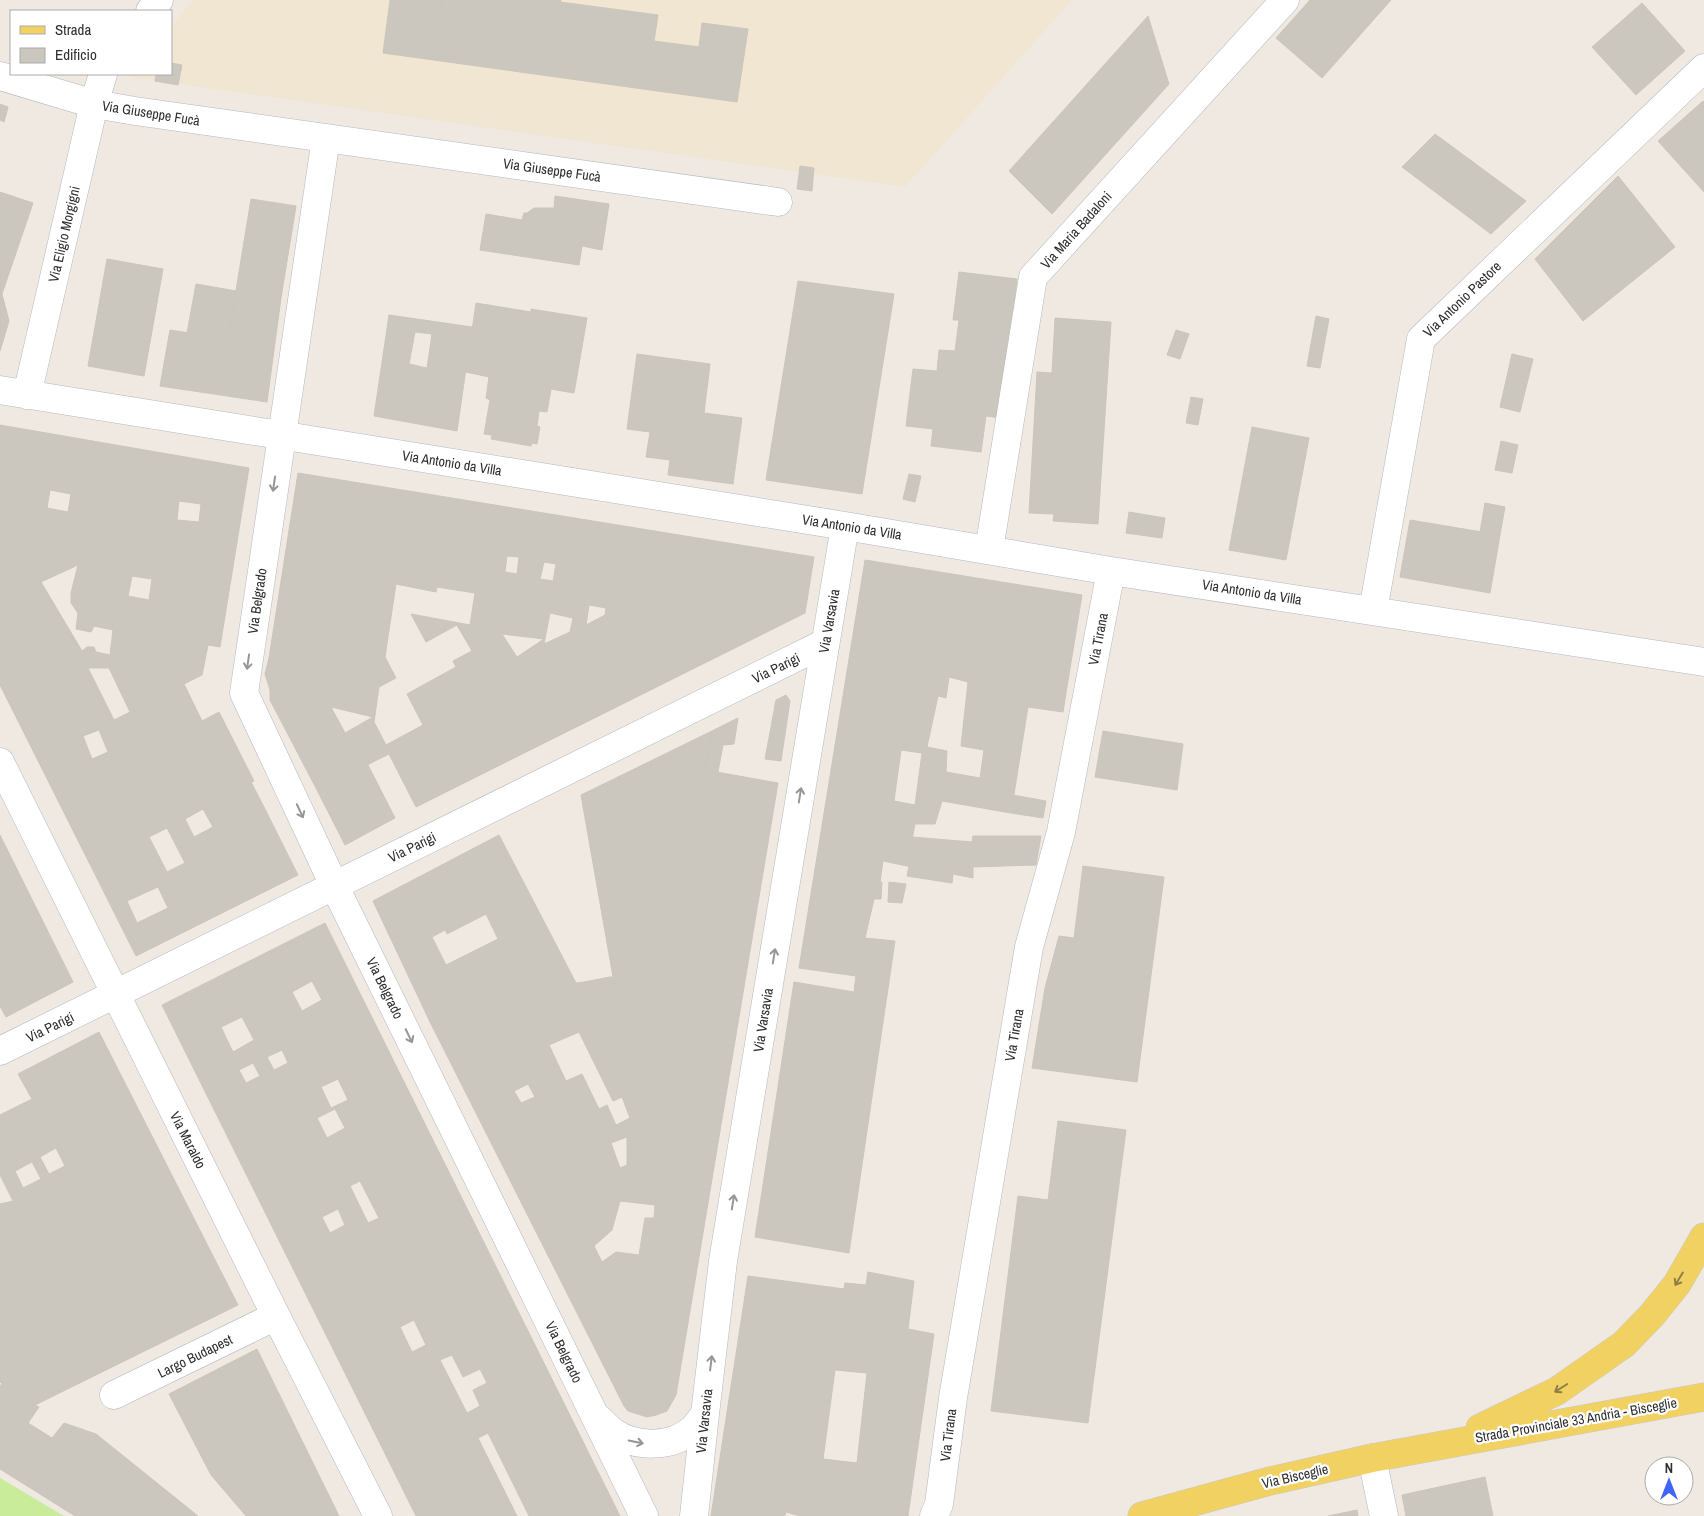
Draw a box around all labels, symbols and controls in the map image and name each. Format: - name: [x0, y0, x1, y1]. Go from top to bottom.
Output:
- legend: [10, 10, 172, 75]
- text: Strada: [55, 19, 91, 40]
- text: Edificio: [55, 44, 97, 65]
- street label: Via Giuseppe Fucà: [101, 96, 202, 130]
- street label: Via Giuseppe Fucà: [502, 154, 603, 186]
- street label: Via Eligio Morgigni: [44, 184, 84, 284]
- street label: Via Maria Badaloni: [1036, 188, 1116, 272]
- street label: Via Antonio Pastore: [1419, 257, 1505, 341]
- street label: Via Antonio da Villa: [401, 446, 504, 480]
- one-way arrow: [269, 475, 279, 491]
- street label: Via Antonio da Villa: [801, 510, 904, 544]
- street label: Via Belgrado: [243, 567, 271, 635]
- street label: Via Antonio da Villa: [1201, 575, 1304, 609]
- street label: Via Varsavia: [815, 587, 844, 654]
- street label: Via Tirana: [1084, 611, 1112, 667]
- street label: Via Parigi: [749, 649, 803, 687]
- one-way arrow: [243, 653, 253, 669]
- one-way arrow: [796, 788, 806, 804]
- one-way arrow: [295, 804, 305, 819]
- street label: Via Parigi: [385, 828, 439, 866]
- one-way arrow: [769, 948, 779, 964]
- street label: Via Belgrado: [362, 954, 408, 1022]
- street label: Via Varsavia: [749, 986, 777, 1053]
- street label: Via Tirana: [1001, 1007, 1028, 1063]
- street label: Via Parigi: [23, 1008, 77, 1046]
- one-way arrow: [404, 1029, 414, 1044]
- street label: Via Maraldo: [166, 1108, 210, 1172]
- one-way arrow: [728, 1195, 738, 1211]
- one-way arrow: [1674, 1272, 1684, 1286]
- street label: Via Belgrado: [541, 1318, 587, 1386]
- street label: Largo Budapest: [155, 1330, 235, 1382]
- one-way arrow: [706, 1355, 716, 1371]
- one-way arrow: [1554, 1383, 1568, 1393]
- street label: Via Varsavia: [692, 1387, 716, 1454]
- street label: Strada Provinciale 33 Andria - Bisceglie: [1474, 1393, 1678, 1447]
- street label: Via Tirana: [936, 1407, 960, 1462]
- one-way arrow: [628, 1437, 644, 1447]
- north arrow: [1644, 1456, 1694, 1506]
- text: N: [1665, 1459, 1673, 1477]
- street label: Via Bisceglie: [1260, 1460, 1330, 1492]

